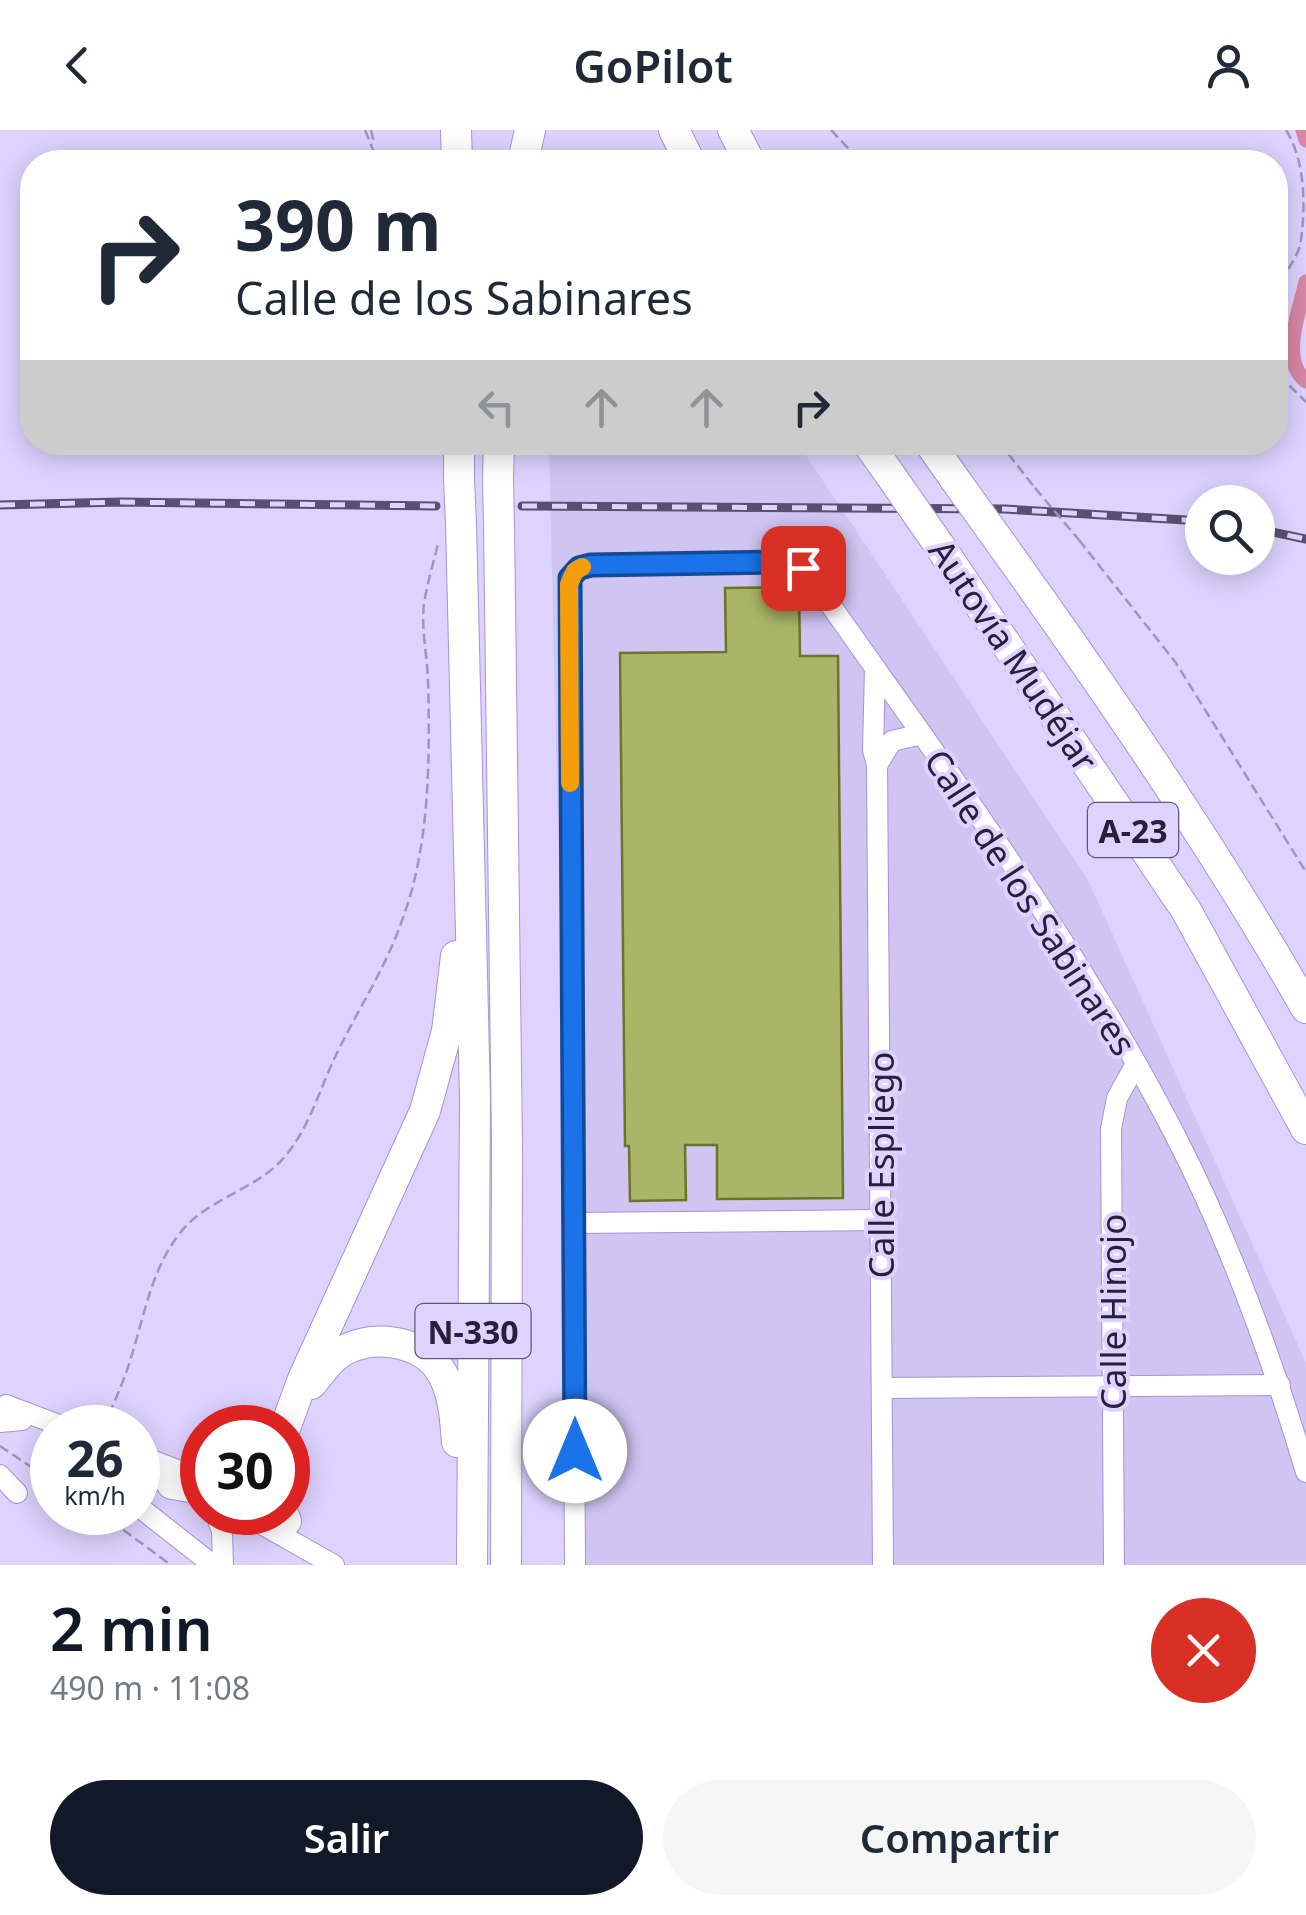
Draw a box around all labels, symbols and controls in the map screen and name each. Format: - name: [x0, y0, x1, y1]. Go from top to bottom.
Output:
- text: GoPilot: [573, 35, 733, 96]
- icon: back: [50, 38, 105, 93]
- icon: person: [1201, 38, 1256, 93]
- text: 390 m: [235, 176, 442, 272]
- icon: right: [70, 190, 200, 320]
- text: Calle de los Sabinares: [235, 267, 693, 328]
- icon: left: [469, 380, 524, 435]
- icon: ahead: [574, 380, 629, 435]
- icon: ahead: [679, 380, 734, 435]
- icon: right: [784, 380, 839, 435]
- map controls: [1185, 485, 1275, 575]
- button: search: [1185, 485, 1275, 575]
- pin: [761, 526, 846, 611]
- street label: Autovía Mudéjar: [919, 530, 1109, 780]
- icon: arrive: [776, 541, 831, 596]
- street label: Calle de los Sabinares: [914, 740, 1148, 1064]
- road number: A-23: [1088, 803, 1178, 857]
- street label: Calle Espliego: [857, 1052, 904, 1278]
- street label: Calle Hinojo: [1089, 1214, 1136, 1410]
- road number: N-330: [416, 1304, 530, 1358]
- position arrow: [523, 1399, 627, 1503]
- speed limit sign: 30: [180, 1405, 310, 1535]
- text: 26: [66, 1424, 124, 1492]
- text: km/h: [64, 1478, 126, 1512]
- text: 2 min: [50, 1587, 213, 1669]
- button: close: [1151, 1598, 1256, 1703]
- text: 490 m · 11:08: [50, 1666, 250, 1709]
- button: Salir: [50, 1780, 643, 1895]
- button: Compartir: [663, 1780, 1256, 1895]

